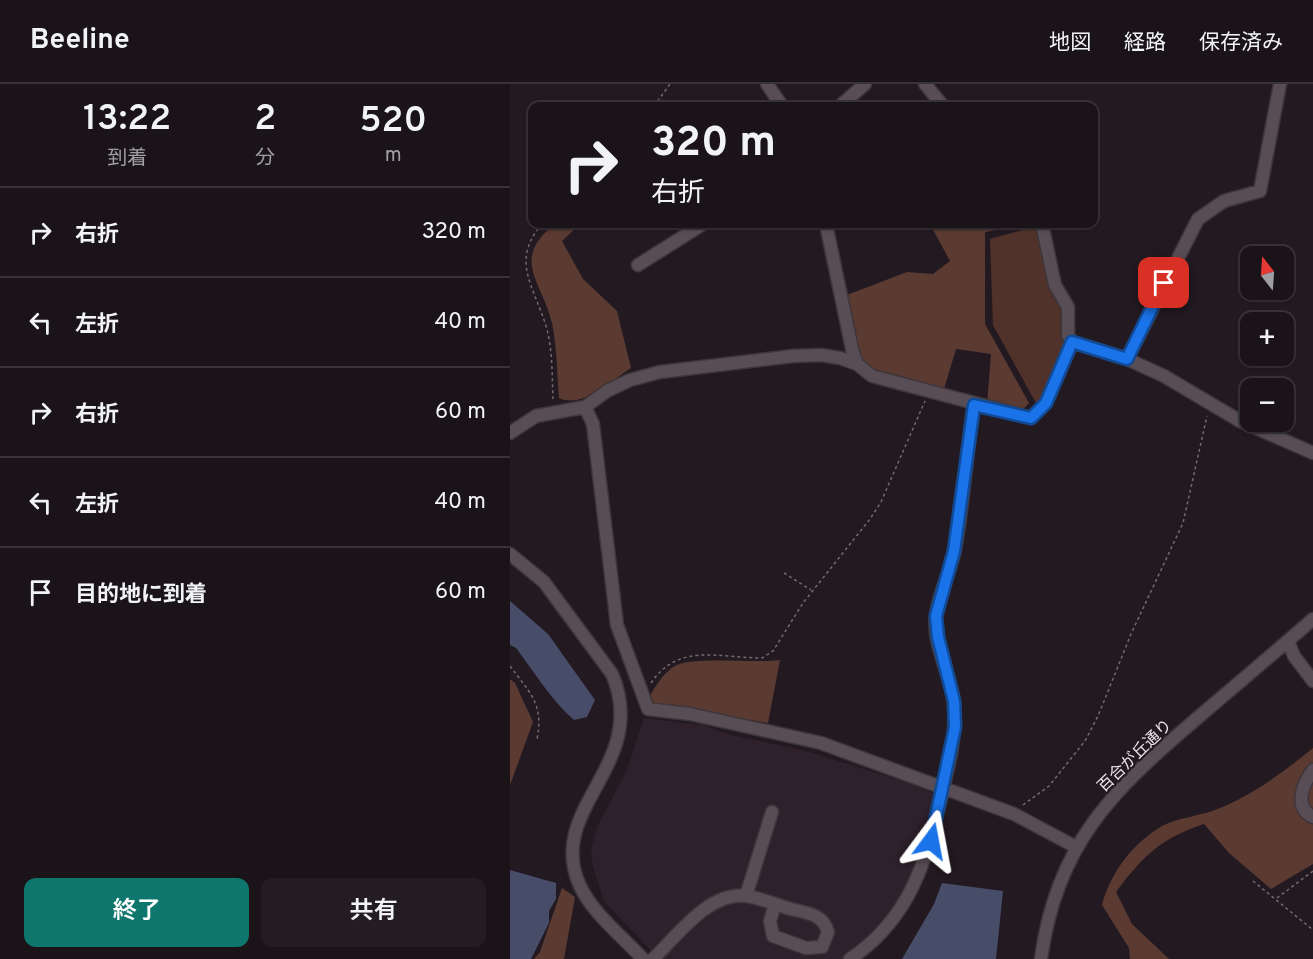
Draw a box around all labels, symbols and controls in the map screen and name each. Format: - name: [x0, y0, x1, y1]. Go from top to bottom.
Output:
- text: Beeline: [30, 23, 130, 59]
- text: 地図: [1049, 30, 1091, 57]
- text: 経路: [1124, 30, 1166, 57]
- text: 保存済み: [1199, 30, 1283, 57]
- text: 13:22: [83, 97, 171, 143]
- text: 2: [254, 97, 276, 143]
- text: 520: [359, 99, 427, 145]
- text: 320 m: [651, 118, 776, 171]
- icon: right: [552, 126, 630, 204]
- text: m: [385, 143, 402, 169]
- text: 到着: [107, 146, 147, 172]
- text: 分: [255, 146, 275, 172]
- text: 右折: [651, 177, 705, 211]
- icon: right: [24, 216, 57, 249]
- text: 320 m: [422, 219, 486, 246]
- text: 右折: [75, 222, 119, 249]
- north arrow: [1240, 246, 1294, 300]
- map controls: [1240, 246, 1294, 432]
- pin: [1138, 257, 1189, 308]
- icon: arrive: [1147, 266, 1180, 299]
- icon: left: [24, 306, 57, 339]
- text: 40 m: [434, 309, 486, 336]
- text: 左折: [75, 312, 119, 339]
- button: +: [1240, 312, 1294, 366]
- button: −: [1240, 378, 1294, 432]
- icon: right: [24, 396, 57, 429]
- text: 60 m: [435, 399, 486, 426]
- text: 右折: [75, 402, 119, 429]
- icon: left: [24, 486, 57, 519]
- text: 40 m: [434, 489, 486, 516]
- text: 左折: [75, 492, 119, 519]
- icon: arrive: [24, 576, 57, 609]
- text: 60 m: [435, 579, 486, 606]
- text: 目的地に到着: [75, 582, 207, 609]
- street label: 百合が丘通り: [1094, 716, 1177, 797]
- position arrow: [899, 809, 963, 873]
- button: 終了: [24, 878, 249, 947]
- button: 共有: [261, 878, 486, 947]

